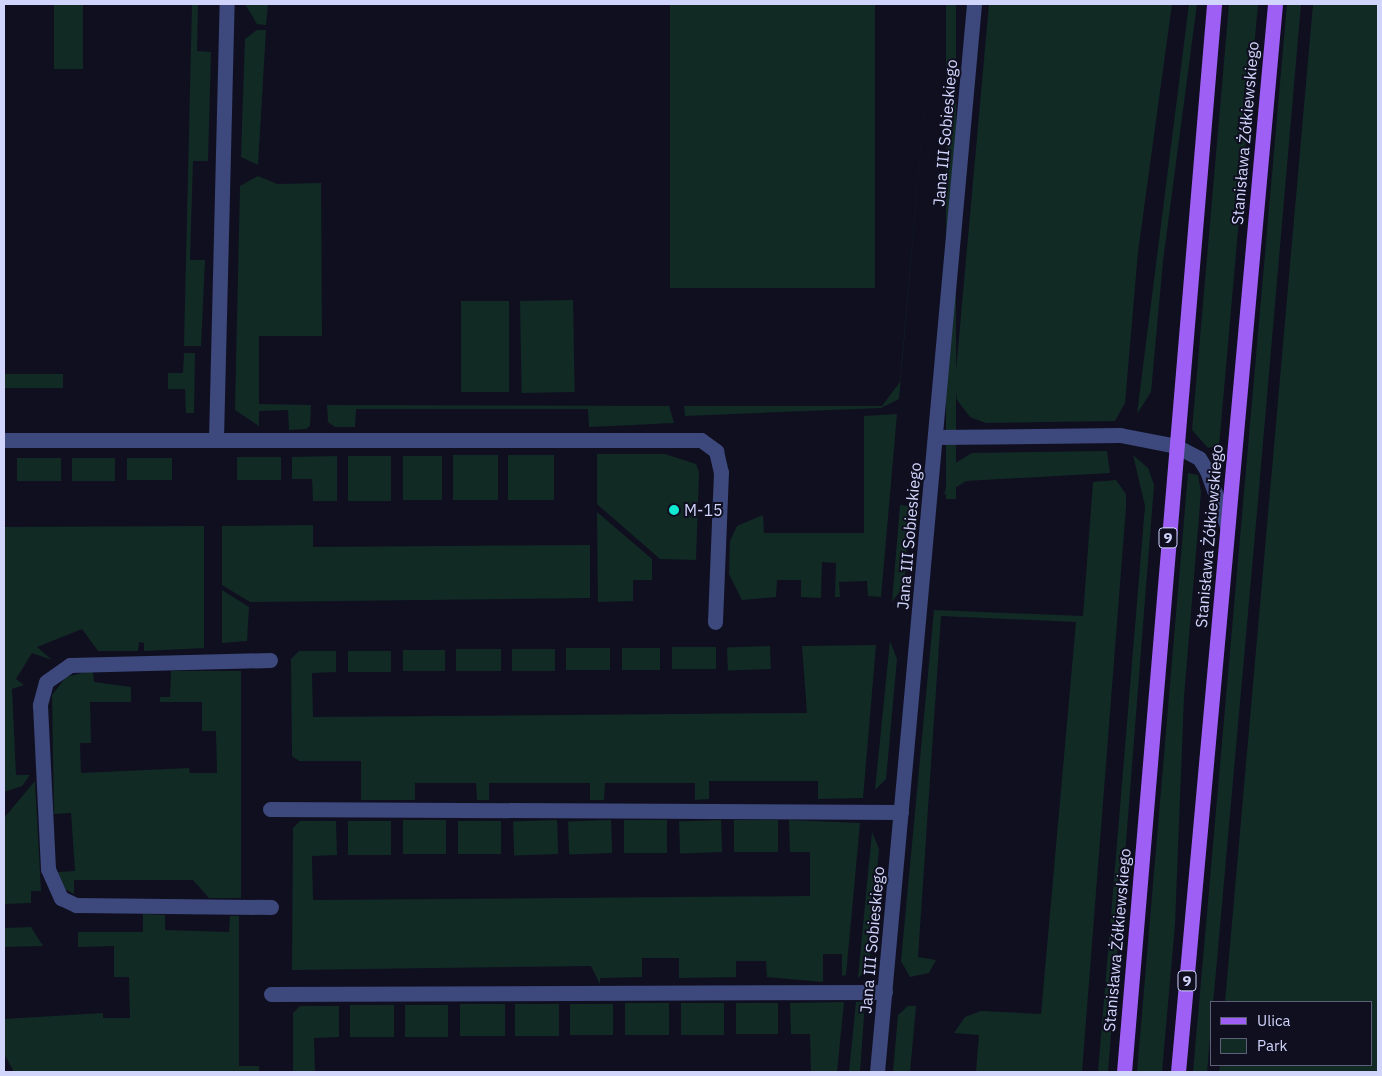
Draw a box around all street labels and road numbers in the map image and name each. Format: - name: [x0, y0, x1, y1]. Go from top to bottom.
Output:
- street label: Stanisława Żółkiewskiego: [1227, 40, 1263, 226]
- street label: Jana III Sobieskiego: [929, 59, 961, 207]
- street label: Stanisława Żółkiewskiego: [1191, 443, 1227, 629]
- street label: Jana III Sobieskiego: [893, 462, 925, 610]
- road number: 9: [1158, 526, 1178, 550]
- street label: Stanisława Żółkiewskiego: [1099, 847, 1135, 1033]
- street label: Jana III Sobieskiego: [856, 866, 888, 1014]
- road number: 9: [1177, 968, 1197, 994]

